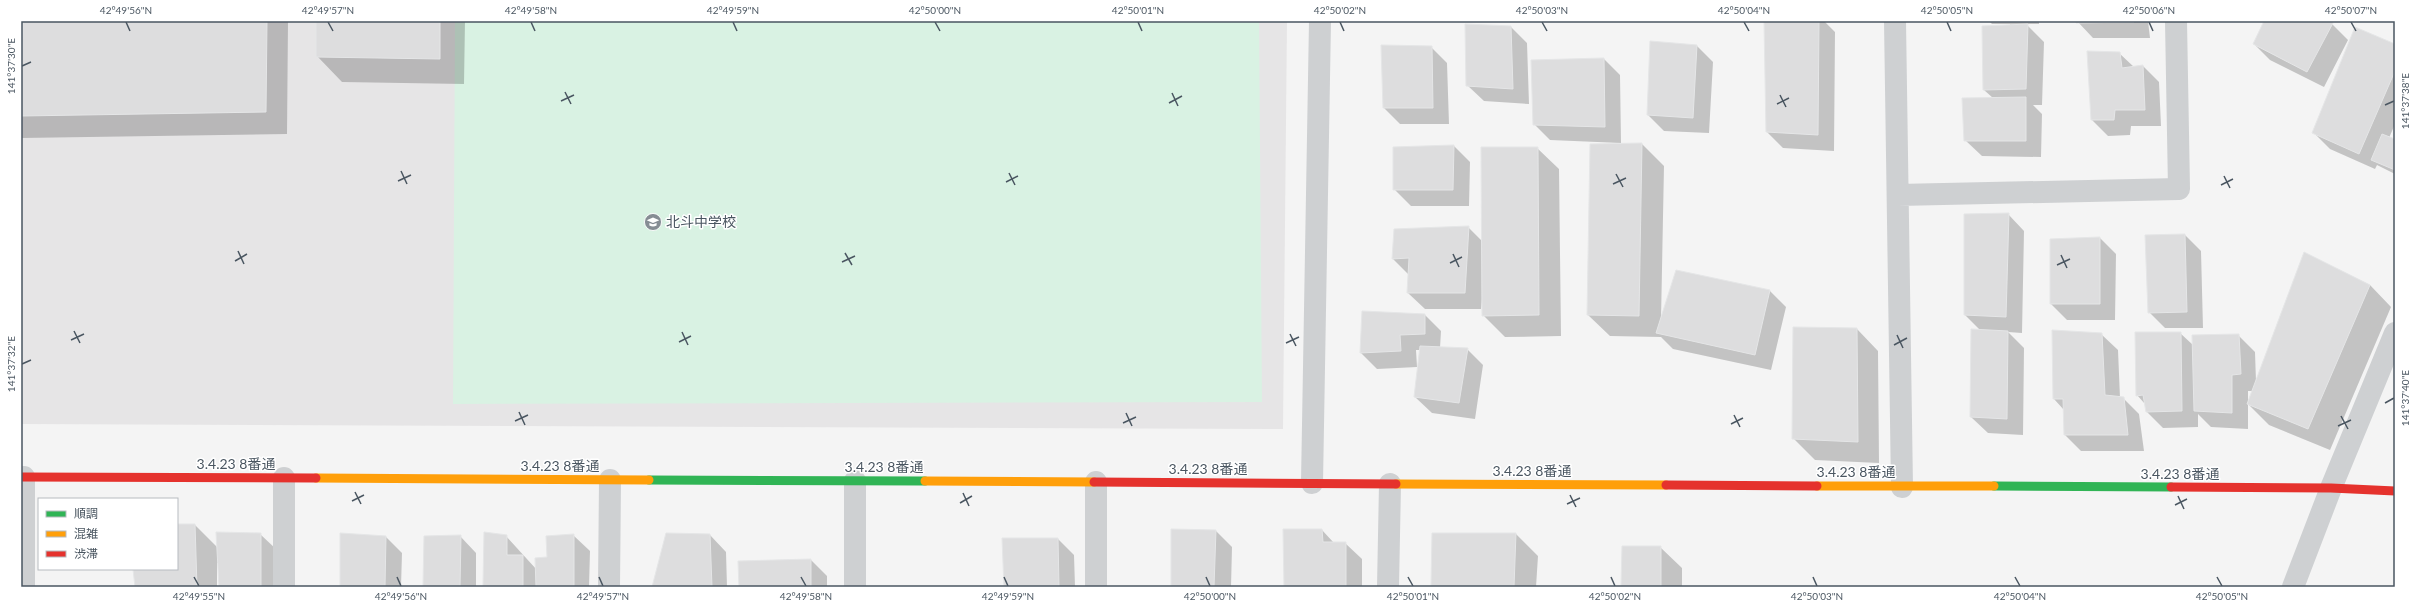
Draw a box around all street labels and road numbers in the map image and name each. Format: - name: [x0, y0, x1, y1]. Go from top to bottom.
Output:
- street label: 3.4.23 8番通: [197, 455, 275, 472]
- street label: 3.4.23 8番通: [521, 457, 599, 474]
- street label: 3.4.23 8番通: [845, 458, 923, 475]
- street label: 3.4.23 8番通: [1169, 460, 1247, 477]
- street label: 3.4.23 8番通: [1493, 462, 1571, 479]
- street label: 3.4.23 8番通: [1817, 463, 1895, 480]
- street label: 3.4.23 8番通: [2141, 465, 2219, 482]

